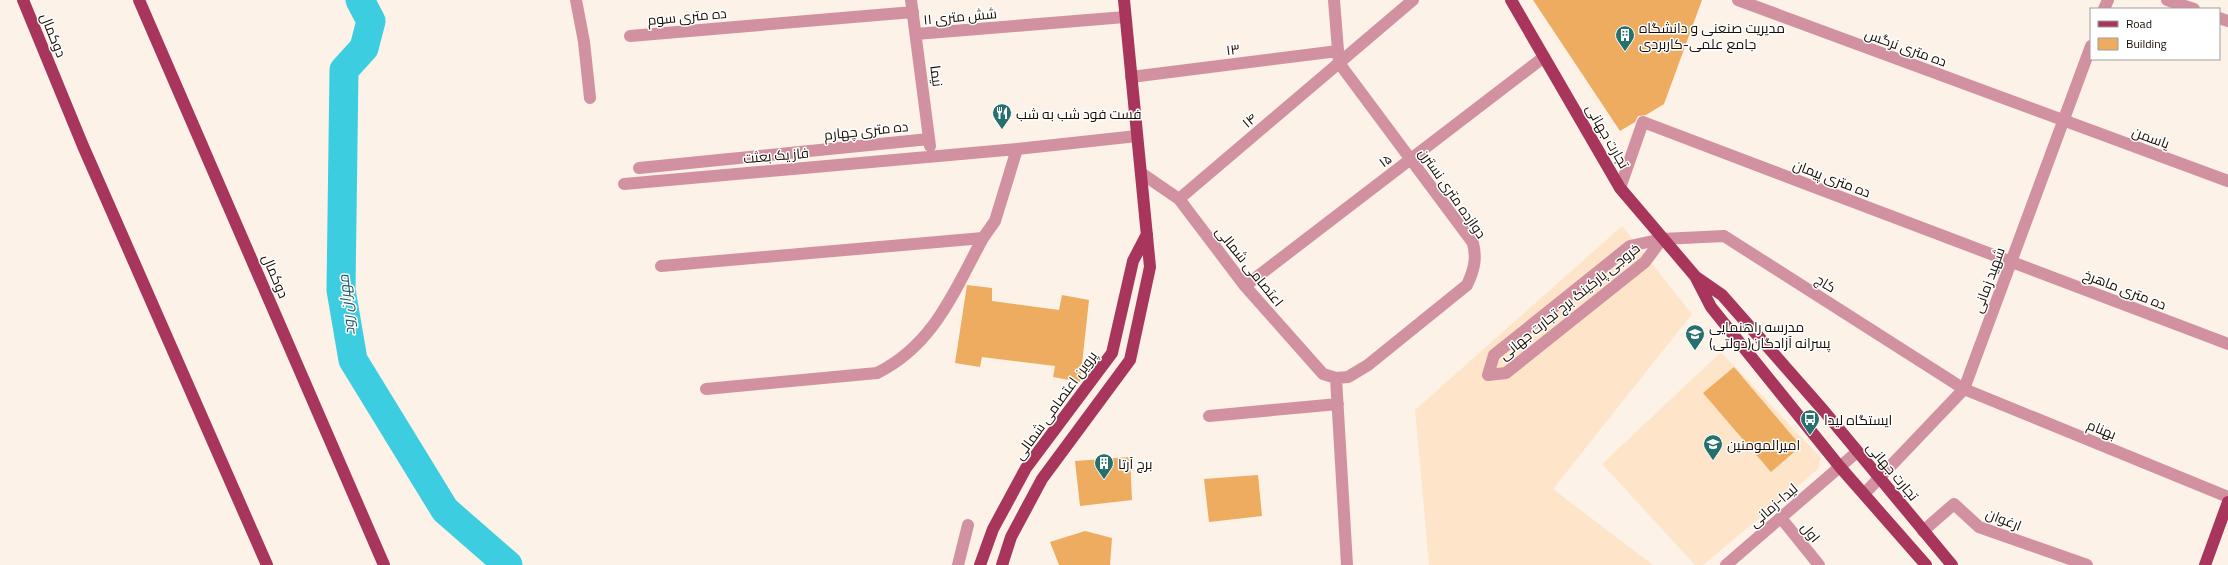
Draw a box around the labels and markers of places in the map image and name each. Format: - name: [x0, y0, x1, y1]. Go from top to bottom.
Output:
- place label: مدیریت صنعنی و دانشگاه جامع علمی-کاربردی: [1639, 17, 1785, 54]
- building icon: مدیریت صنعنی و دانشگاه جامع علمی-کاربردی: [1614, 24, 1636, 52]
- restaurant icon: فست فود شب به شب: [991, 102, 1013, 130]
- place label: فست فود شب به شب: [1016, 103, 1142, 124]
- place label: مدرسه راهنمایی پسرانه آزادگان(دولتی): [1709, 316, 1831, 353]
- school or university icon: مدرسه راهنمایی پسرانه آزادگان(دولتی): [1684, 323, 1706, 351]
- bus stop icon: ایستگاه لیدا: [1799, 408, 1821, 436]
- place label: ایستگاه لیدا: [1824, 409, 1892, 430]
- school or university icon: امیرالمومنین: [1702, 433, 1724, 461]
- place label: امیرالمومنین: [1727, 434, 1800, 455]
- building icon: برج آرتا: [1093, 452, 1115, 480]
- place label: برج آرتا: [1118, 453, 1152, 474]

